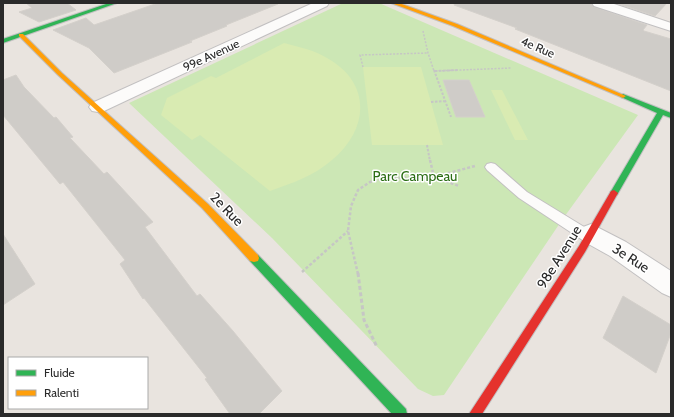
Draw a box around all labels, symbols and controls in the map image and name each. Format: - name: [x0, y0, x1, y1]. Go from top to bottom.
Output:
- street label: 4e Rue: [519, 33, 557, 61]
- street label: 99e Avenue: [180, 35, 242, 75]
- park label: Parc Campeau: [373, 167, 457, 185]
- street label: 2e Rue: [206, 188, 248, 230]
- street label: 98e Avenue: [533, 222, 585, 292]
- street label: 3e Rue: [609, 239, 653, 277]
- legend: [8, 357, 148, 409]
- text: Fluide: [44, 365, 75, 380]
- text: Ralenti: [44, 385, 79, 400]

